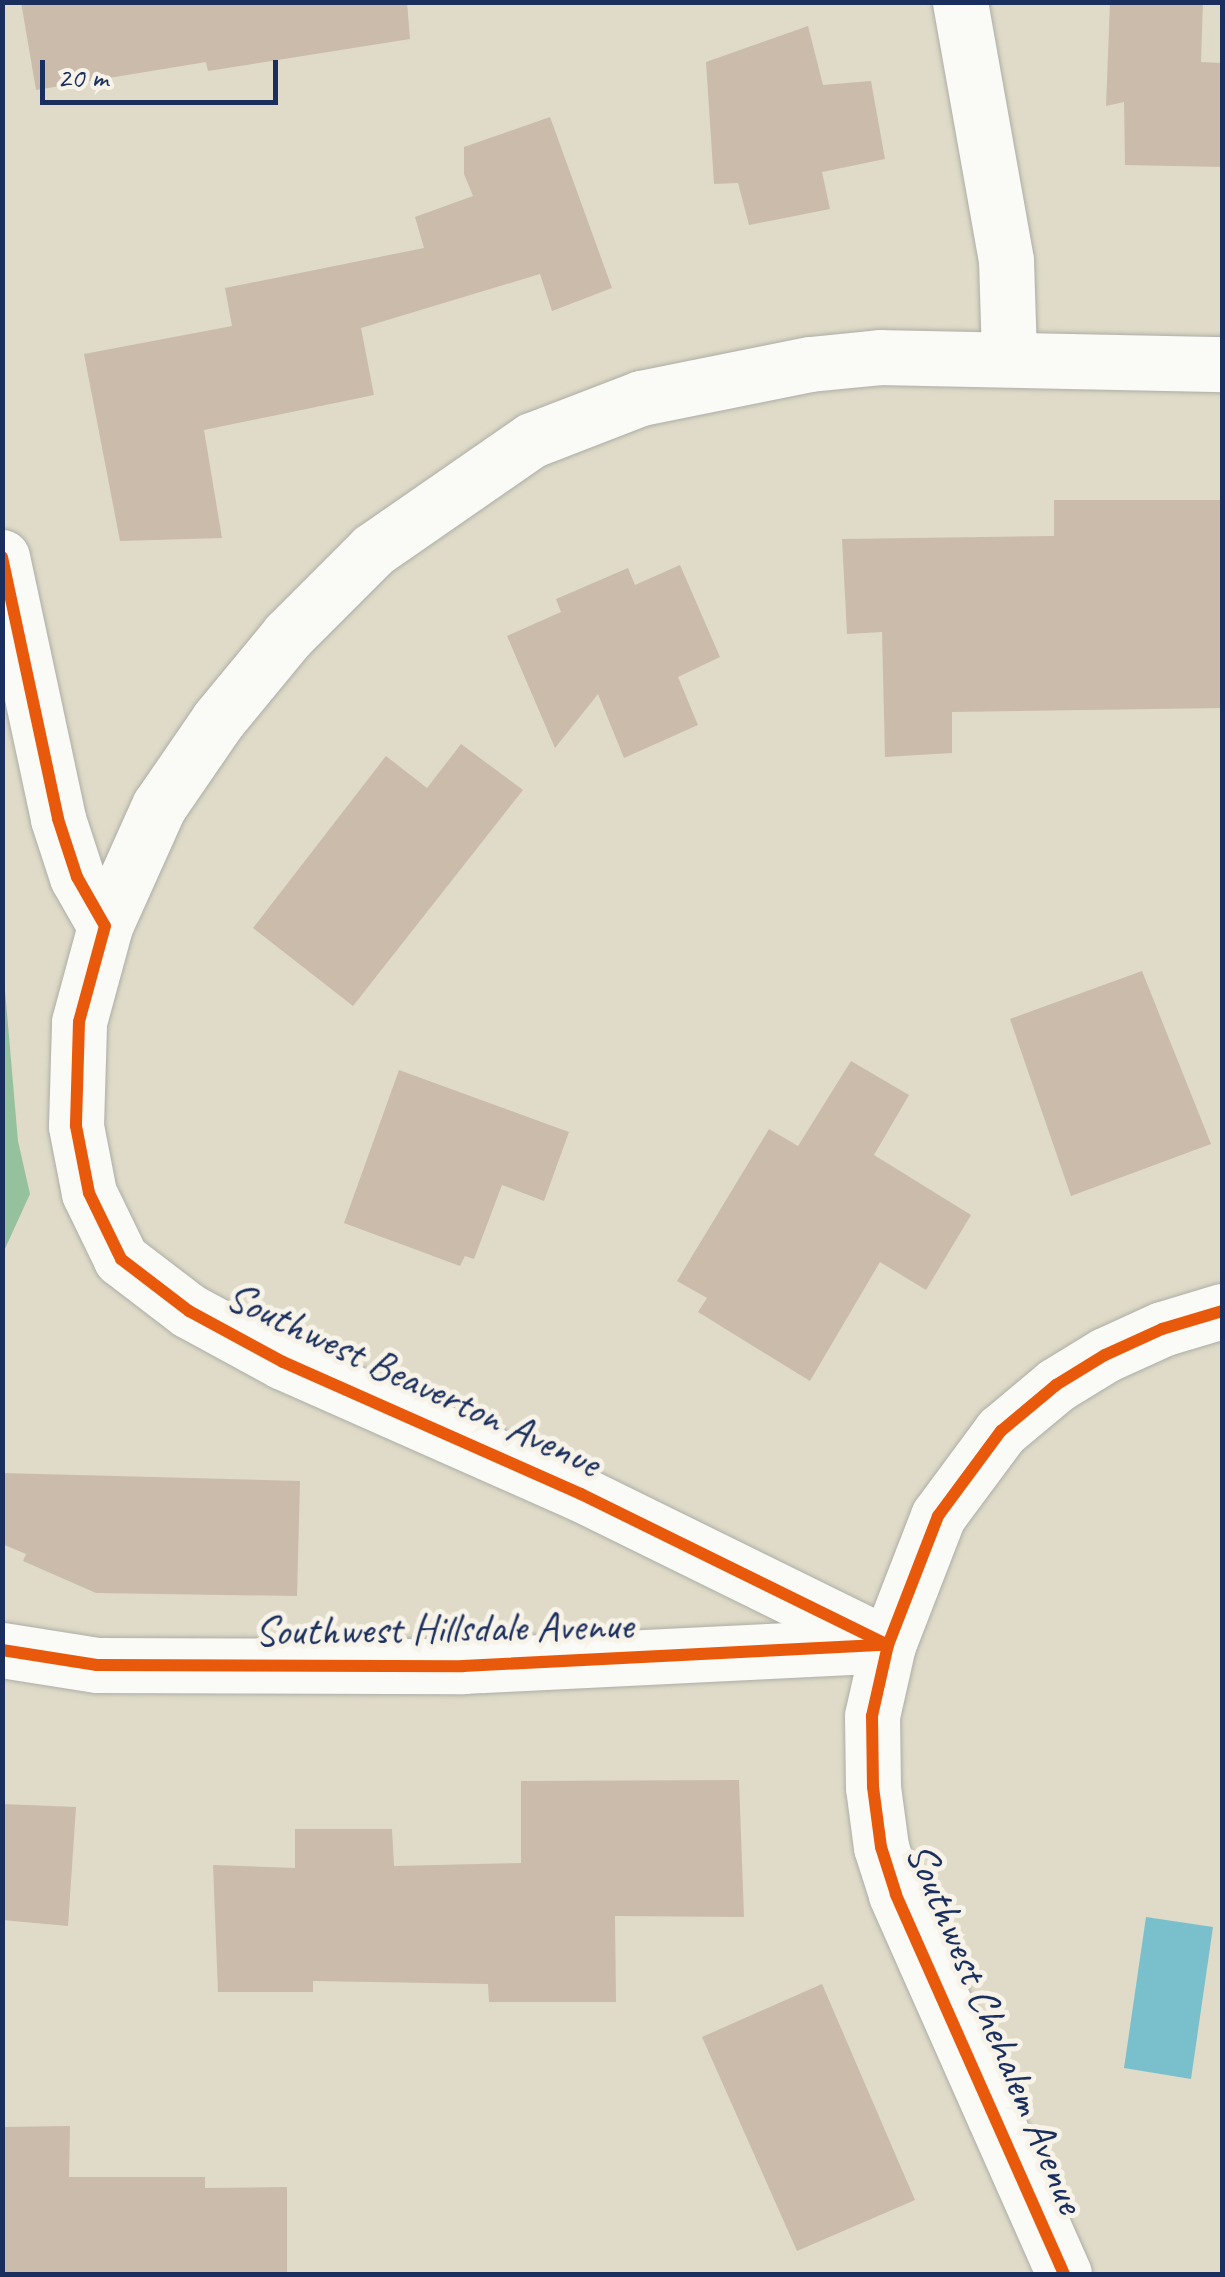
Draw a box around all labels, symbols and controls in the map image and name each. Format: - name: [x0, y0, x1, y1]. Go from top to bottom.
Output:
- scale bar: [45, 40, 282, 102]
- text: 20 m: [57, 58, 108, 96]
- street label: Southwest Beaverton Avenue: [218, 1271, 608, 1489]
- street label: Southwest Hillsdale Avenue: [254, 1601, 634, 1657]
- street label: Southwest Chehalem Avenue: [894, 1835, 1096, 2221]

